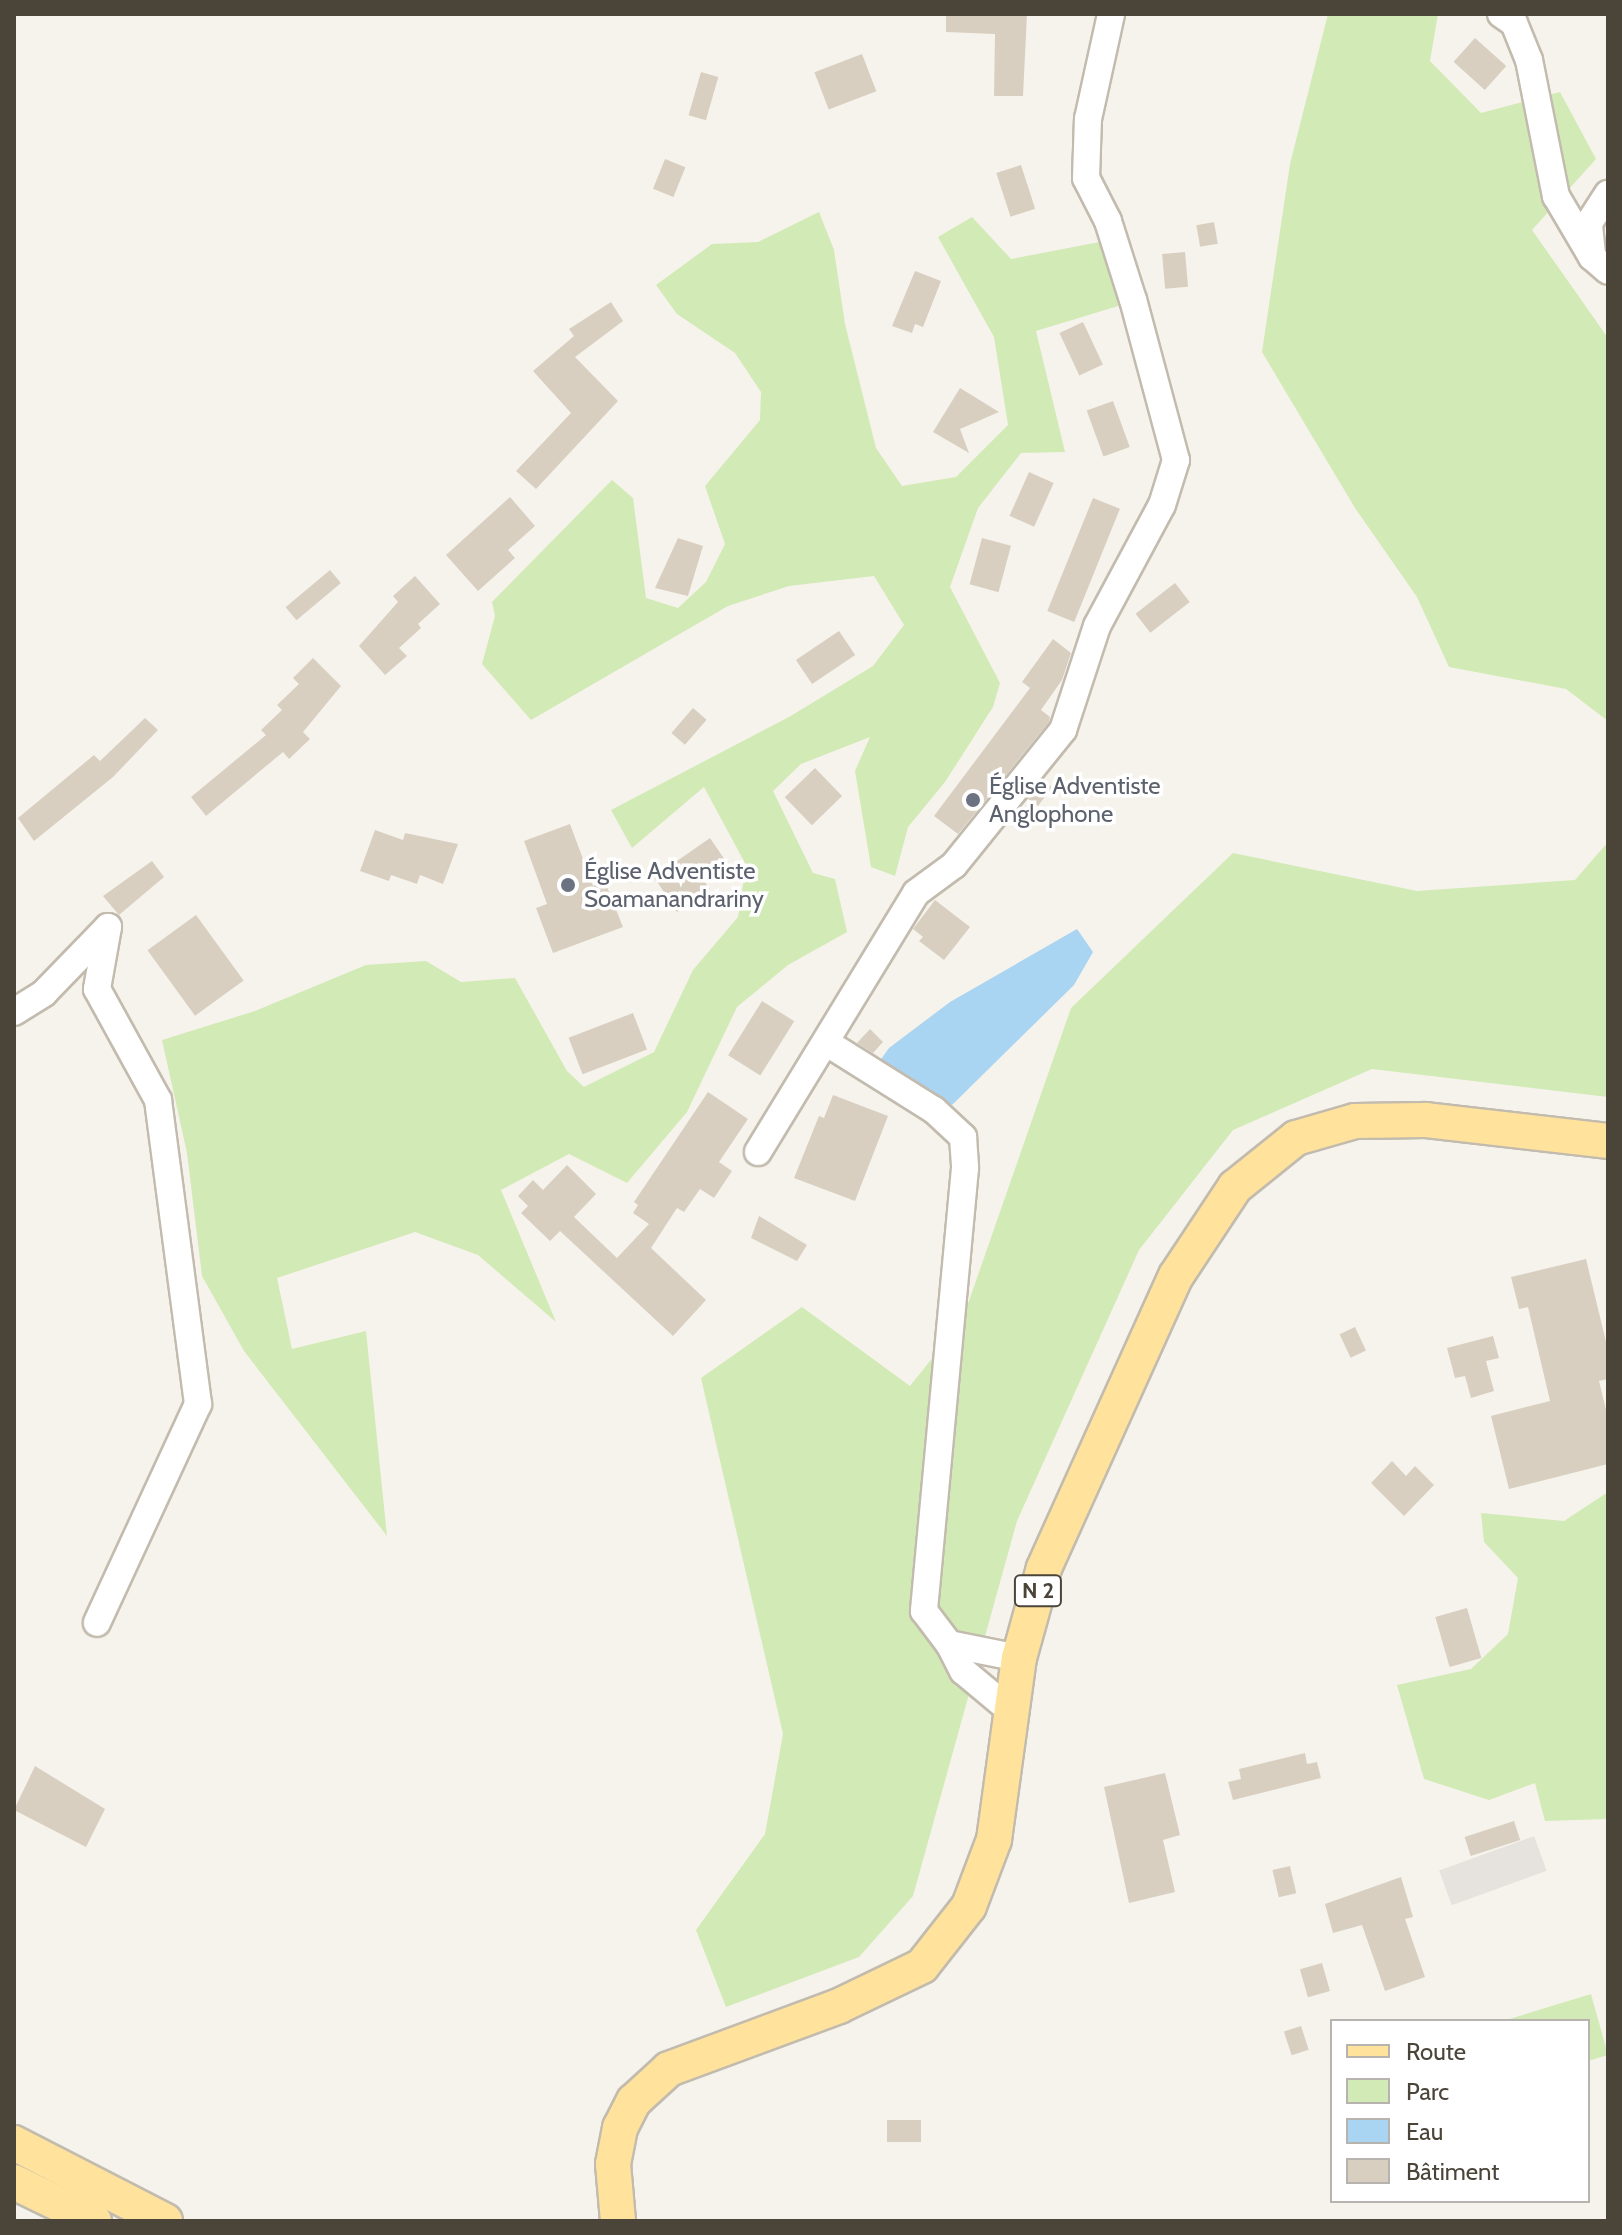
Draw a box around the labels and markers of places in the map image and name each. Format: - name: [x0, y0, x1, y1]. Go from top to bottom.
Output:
- place label: Église Adventiste Anglophone: [989, 772, 1161, 828]
- marker: Église Adventiste Anglophone: [964, 791, 982, 809]
- place label: Église Adventiste Soamanandrariny: [584, 857, 764, 913]
- marker: Église Adventiste Soamanandrariny: [559, 876, 577, 894]

